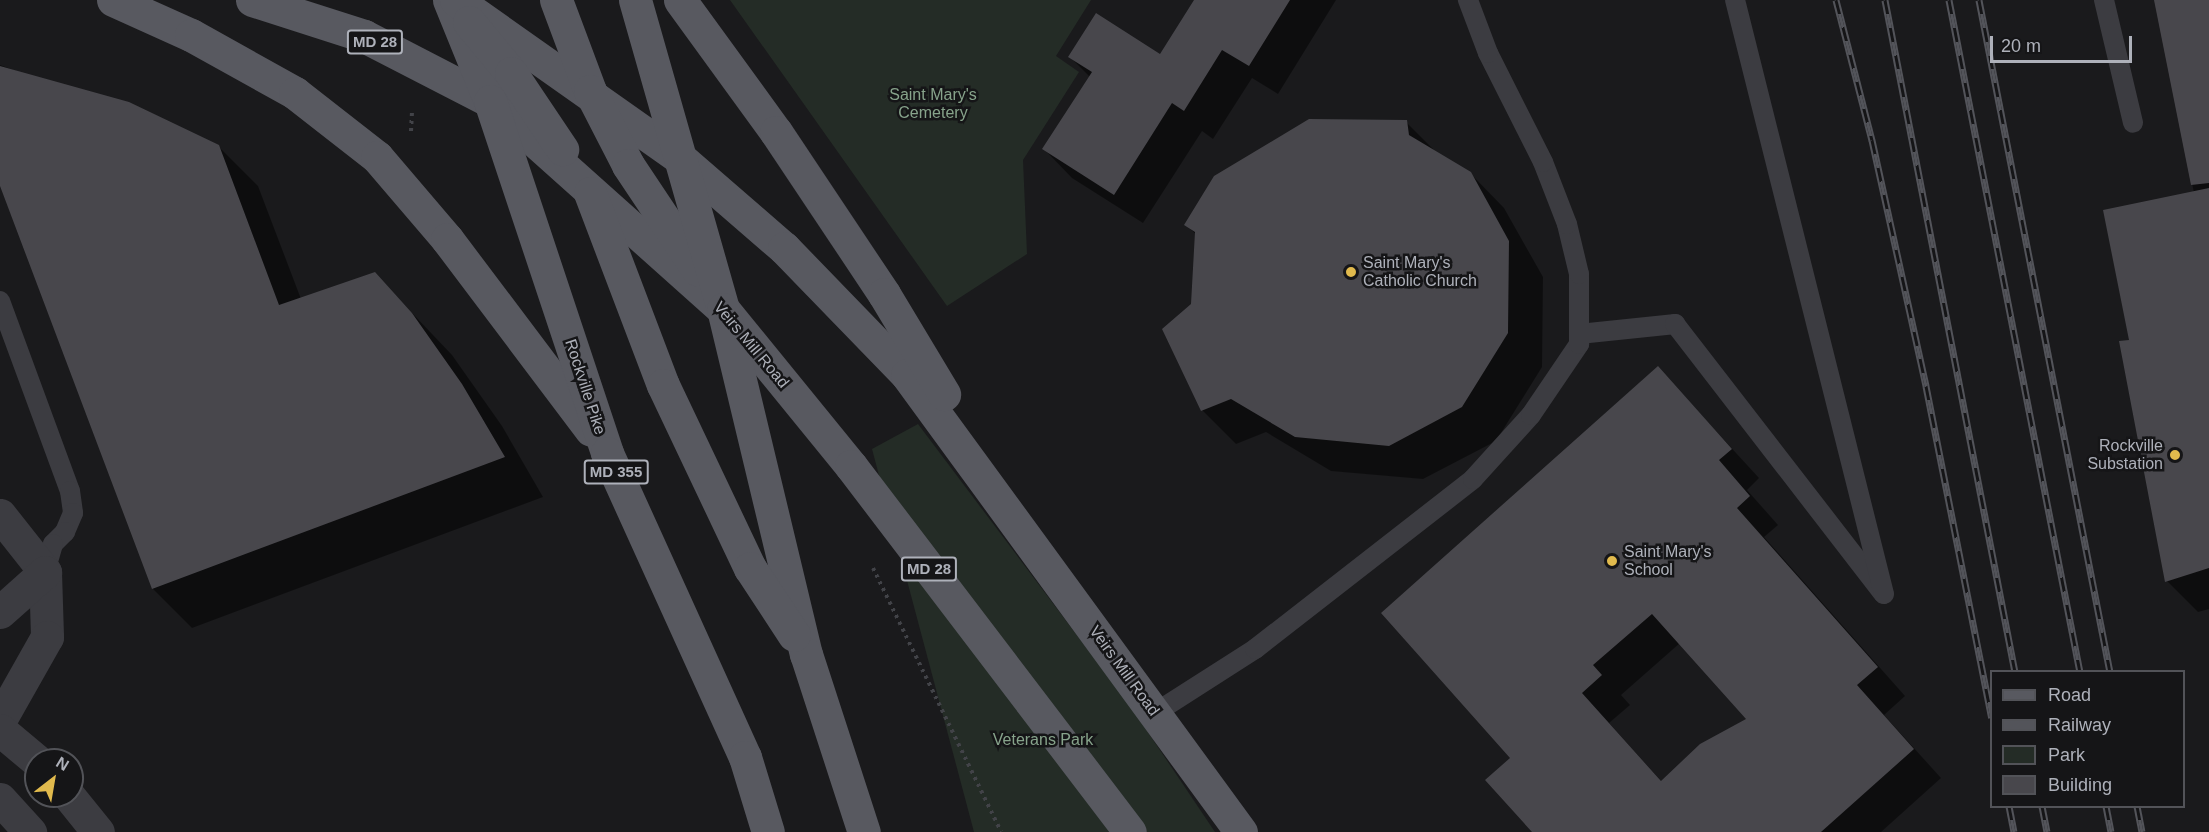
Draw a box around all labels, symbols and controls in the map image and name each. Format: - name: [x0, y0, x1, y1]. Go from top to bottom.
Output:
- scale bar: [1993, 24, 2136, 62]
- road number: MD 28: [346, 30, 404, 54]
- text: 20 m: [2001, 36, 2041, 56]
- park label: Saint Mary's Cemetery: [889, 85, 977, 123]
- place label: Saint Mary's Catholic Church: [1363, 253, 1477, 291]
- marker: Saint Mary's Catholic Church: [1344, 265, 1358, 279]
- street label: Veirs Mill Road: [709, 298, 793, 392]
- street label: Rockville Pike: [560, 337, 610, 437]
- place label: Rockville Substation: [2087, 436, 2163, 474]
- marker: Rockville Substation: [2168, 448, 2182, 462]
- road number: MD 355: [583, 460, 649, 484]
- place label: Saint Mary's School: [1624, 542, 1712, 580]
- marker: Saint Mary's School: [1605, 554, 1619, 568]
- road number: MD 28: [900, 557, 958, 581]
- street label: Veirs Mill Road: [1085, 622, 1163, 720]
- legend: [1990, 670, 2185, 808]
- text: Road: [2048, 685, 2091, 705]
- text: Railway: [2048, 715, 2111, 735]
- park label: Veterans Park: [993, 730, 1093, 750]
- text: Park: [2048, 745, 2085, 765]
- north arrow: [24, 748, 84, 808]
- text: N: [53, 754, 72, 774]
- text: Building: [2048, 775, 2112, 795]

